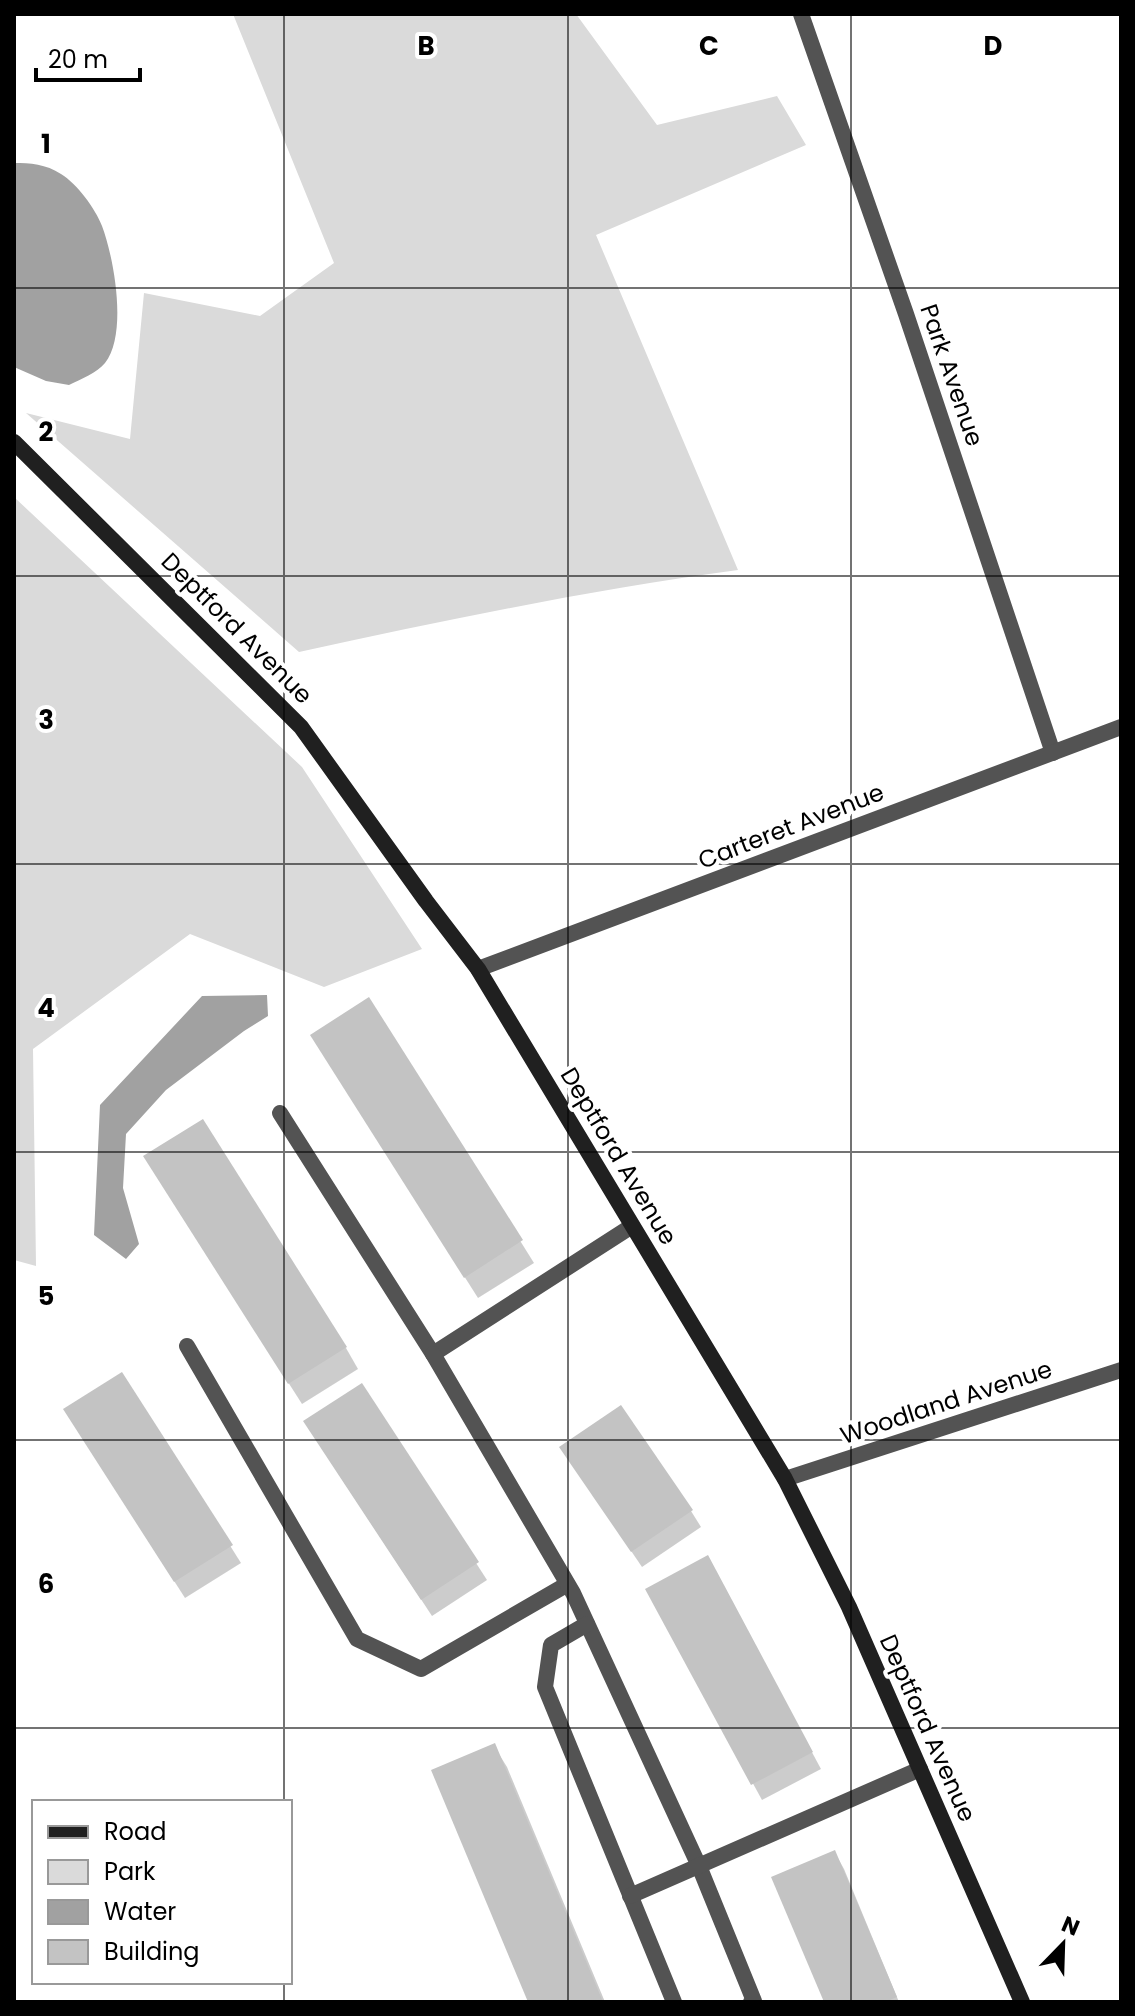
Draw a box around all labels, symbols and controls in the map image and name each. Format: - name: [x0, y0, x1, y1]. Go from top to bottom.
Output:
- text: B: [417, 28, 435, 64]
- text: C: [699, 28, 719, 64]
- text: D: [984, 28, 1003, 64]
- scale bar: [36, 32, 140, 82]
- text: 20 m: [48, 43, 108, 76]
- text: 1: [41, 126, 51, 162]
- street label: Park Avenue: [912, 300, 992, 450]
- text: 2: [39, 414, 54, 450]
- street label: Deptford Avenue: [154, 545, 320, 711]
- text: 3: [38, 702, 54, 738]
- street label: Carteret Avenue: [693, 775, 889, 877]
- text: 4: [37, 990, 55, 1026]
- street label: Deptford Avenue: [553, 1061, 685, 1251]
- text: 5: [38, 1278, 54, 1314]
- street label: Woodland Avenue: [836, 1352, 1056, 1452]
- text: 6: [38, 1566, 54, 1602]
- street label: Deptford Avenue: [872, 1629, 984, 1827]
- legend: [32, 1800, 292, 1984]
- text: Road: [104, 1815, 166, 1848]
- text: Park: [104, 1855, 156, 1888]
- text: Water: [104, 1895, 176, 1928]
- north arrow: [1023, 1904, 1103, 1984]
- text: N: [1057, 1909, 1084, 1944]
- text: Building: [104, 1935, 200, 1968]

